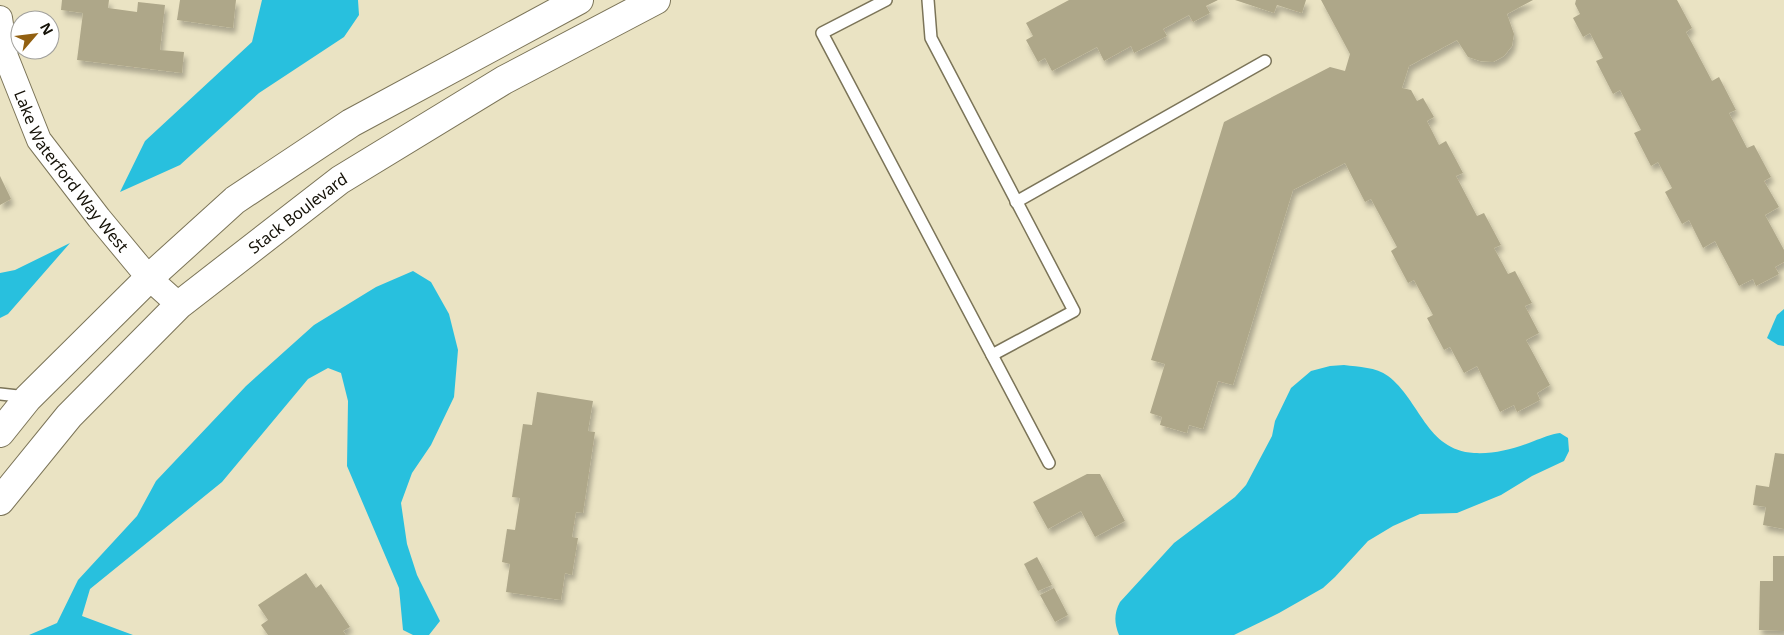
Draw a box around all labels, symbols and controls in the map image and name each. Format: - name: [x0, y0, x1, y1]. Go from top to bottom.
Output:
- north arrow: [10, 10, 60, 60]
- text: N: [36, 19, 58, 38]
- street label: Lake Waterford Way West: [9, 87, 134, 257]
- street label: Stack Boulevard: [244, 167, 351, 258]

